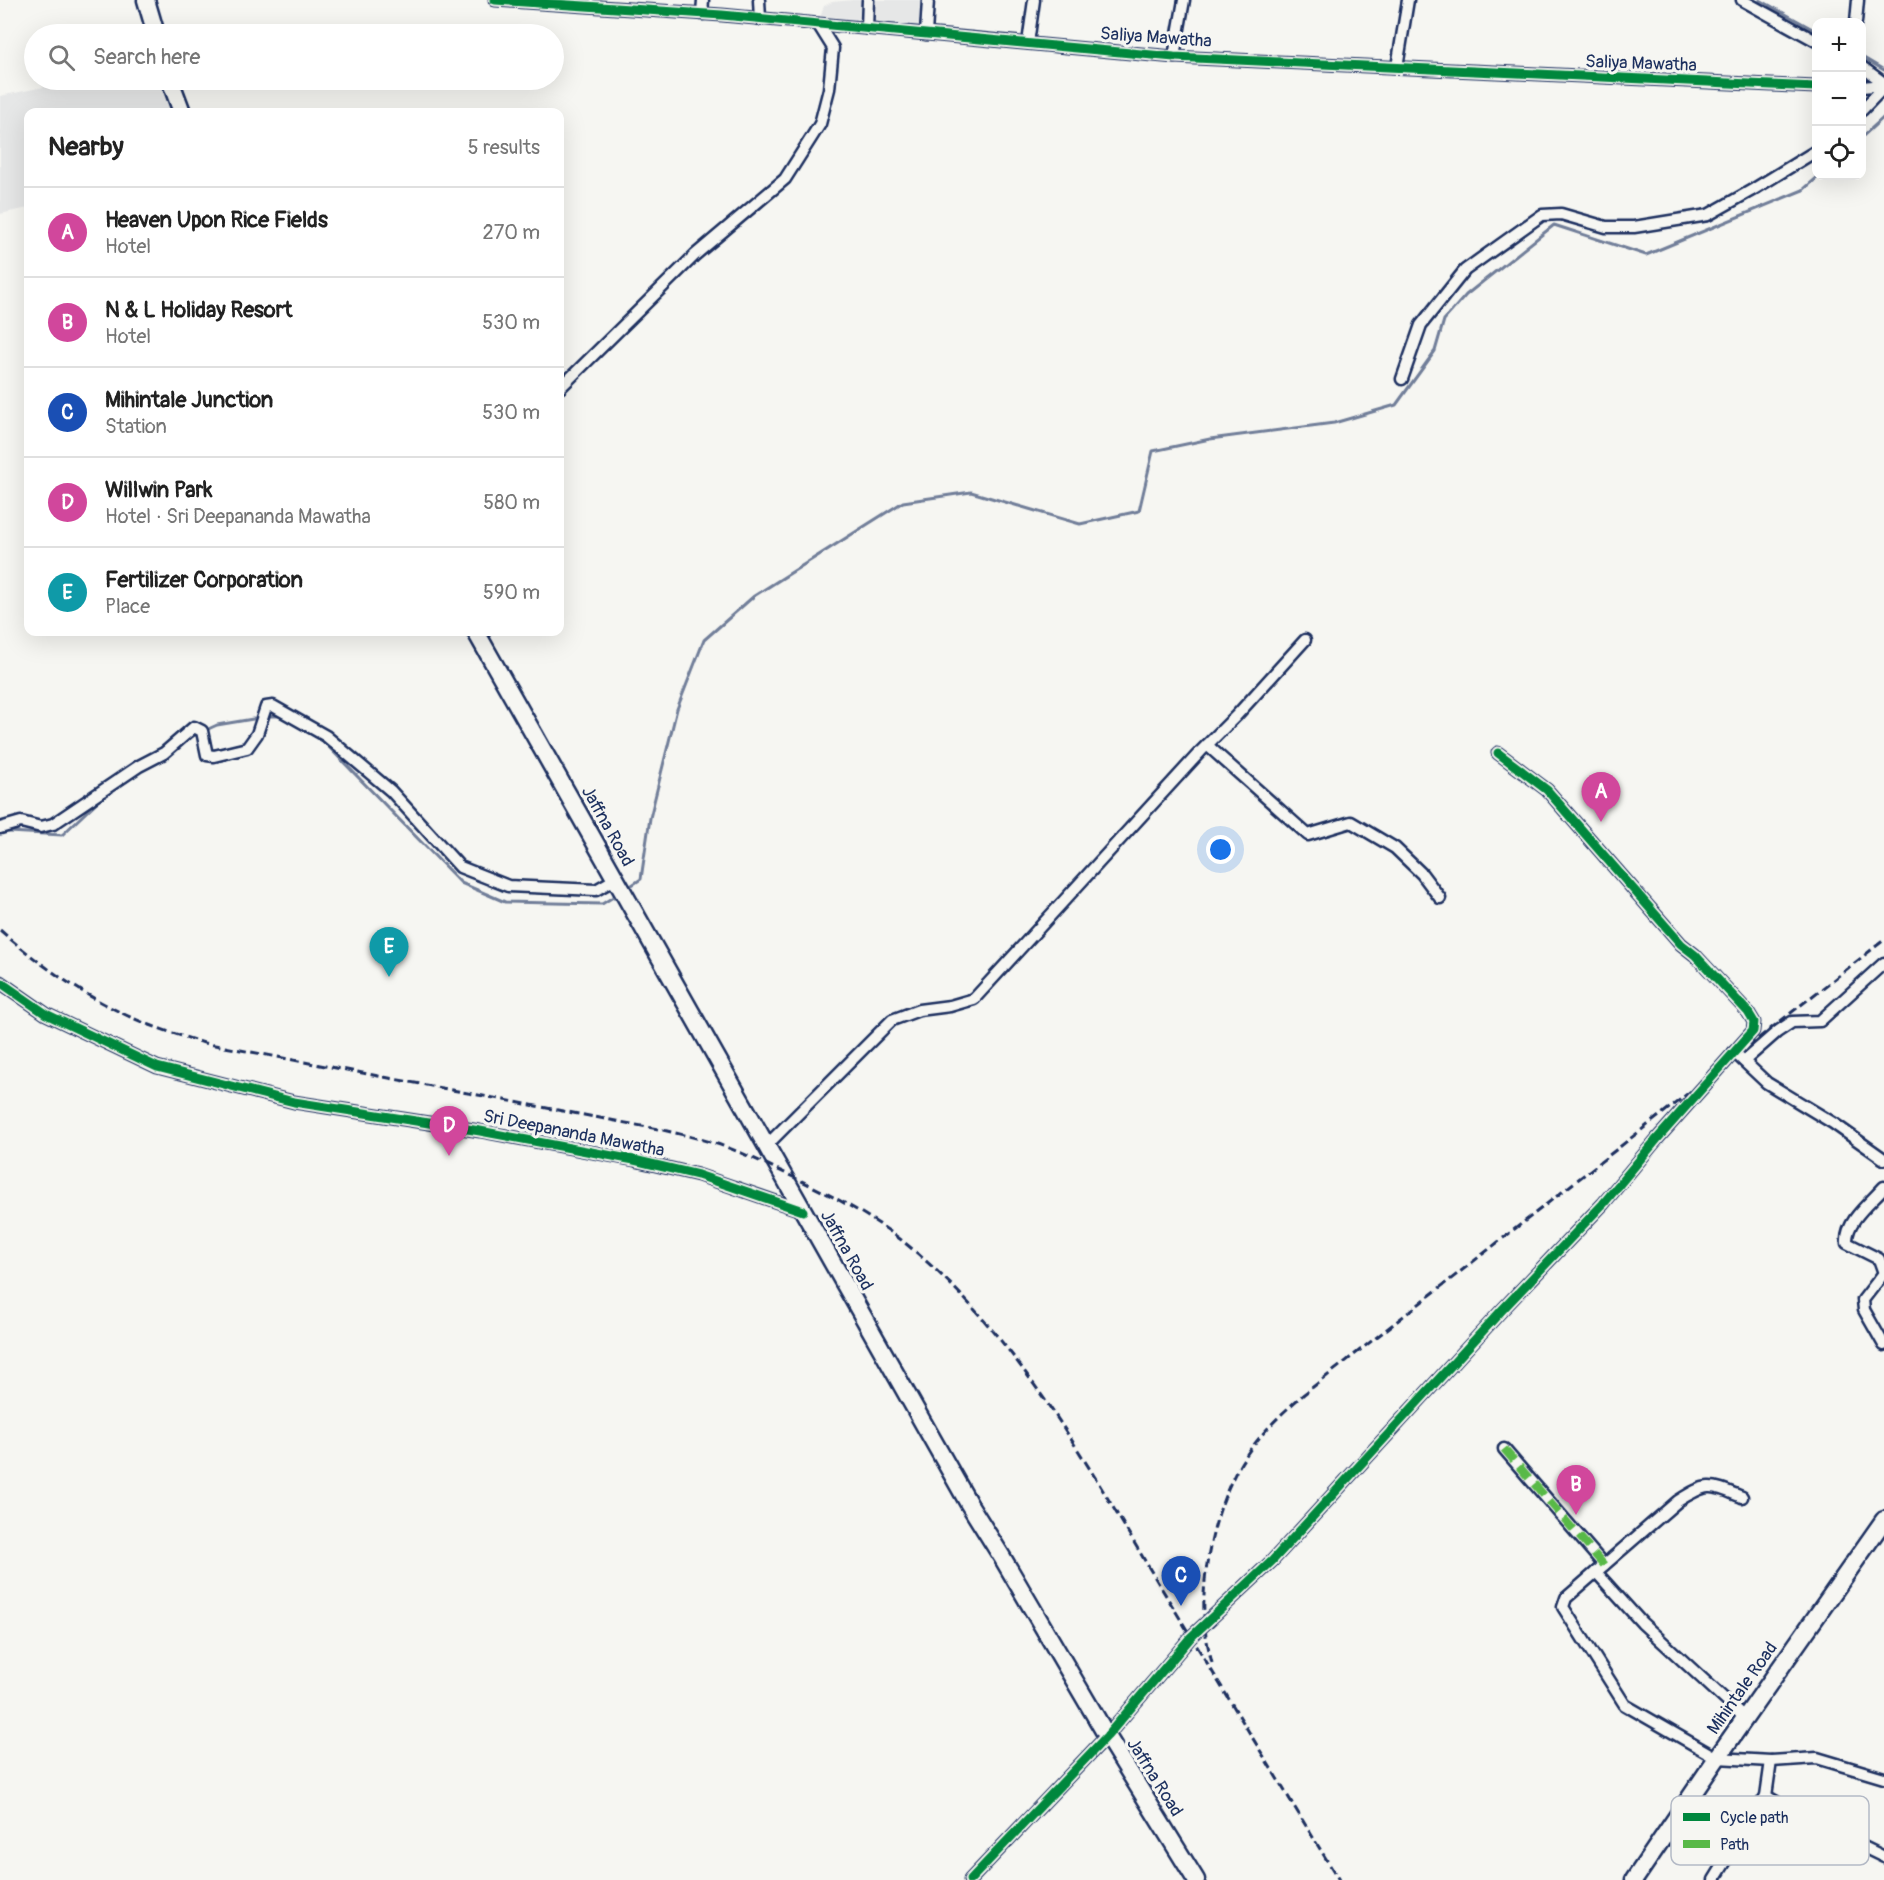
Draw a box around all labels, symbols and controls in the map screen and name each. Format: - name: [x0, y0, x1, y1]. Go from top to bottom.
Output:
- map controls: [1812, 18, 1866, 180]
- button: +: [1812, 18, 1866, 72]
- street label: Saliya Mawatha: [1099, 22, 1212, 53]
- search box: [24, 24, 564, 90]
- icon: search: [45, 41, 78, 74]
- text: Search here: [93, 43, 200, 71]
- street label: Saliya Mawatha: [1585, 50, 1697, 77]
- button: −: [1812, 72, 1866, 126]
- button: locate: [1812, 126, 1866, 180]
- text: Nearby: [48, 131, 124, 163]
- text: 5 results: [468, 135, 540, 160]
- text: Heaven Upon Rice Fields: [105, 206, 328, 234]
- text: A: [61, 220, 74, 245]
- text: 270 m: [482, 220, 540, 245]
- text: Hotel: [105, 234, 151, 259]
- text: N & L Holiday Resort: [105, 296, 292, 324]
- text: B: [62, 310, 73, 335]
- text: 530 m: [482, 310, 540, 335]
- text: Hotel: [105, 324, 151, 349]
- text: Mihintale Junction: [105, 386, 273, 414]
- text: C: [61, 400, 74, 425]
- text: 530 m: [482, 400, 540, 425]
- text: Station: [105, 414, 167, 439]
- text: Willwin Park: [105, 476, 212, 504]
- text: D: [61, 490, 74, 515]
- text: 580 m: [483, 490, 540, 515]
- text: Hotel · Sri Deepananda Mawatha: [105, 504, 371, 529]
- text: Fertilizer Corporation: [105, 566, 303, 594]
- text: E: [62, 580, 73, 605]
- text: 590 m: [483, 580, 540, 605]
- text: Place: [105, 594, 150, 619]
- pin: A: [1582, 772, 1620, 822]
- street label: Jaffna Road: [576, 782, 639, 871]
- your location: [1206, 835, 1235, 864]
- pin: E: [370, 928, 408, 977]
- street label: Sri Deepananda Mawatha: [481, 1105, 666, 1162]
- pin: D: [430, 1106, 468, 1156]
- street label: Jaffna Road: [815, 1206, 878, 1295]
- pin: B: [1556, 1466, 1596, 1515]
- pin: C: [1162, 1556, 1200, 1606]
- street label: Mihintale Road: [1702, 1638, 1783, 1739]
- street label: Jaffna Road: [1121, 1734, 1188, 1821]
- legend: [1671, 1796, 1869, 1865]
- text: Cycle path: [1720, 1808, 1788, 1828]
- text: Path: [1720, 1835, 1749, 1855]

